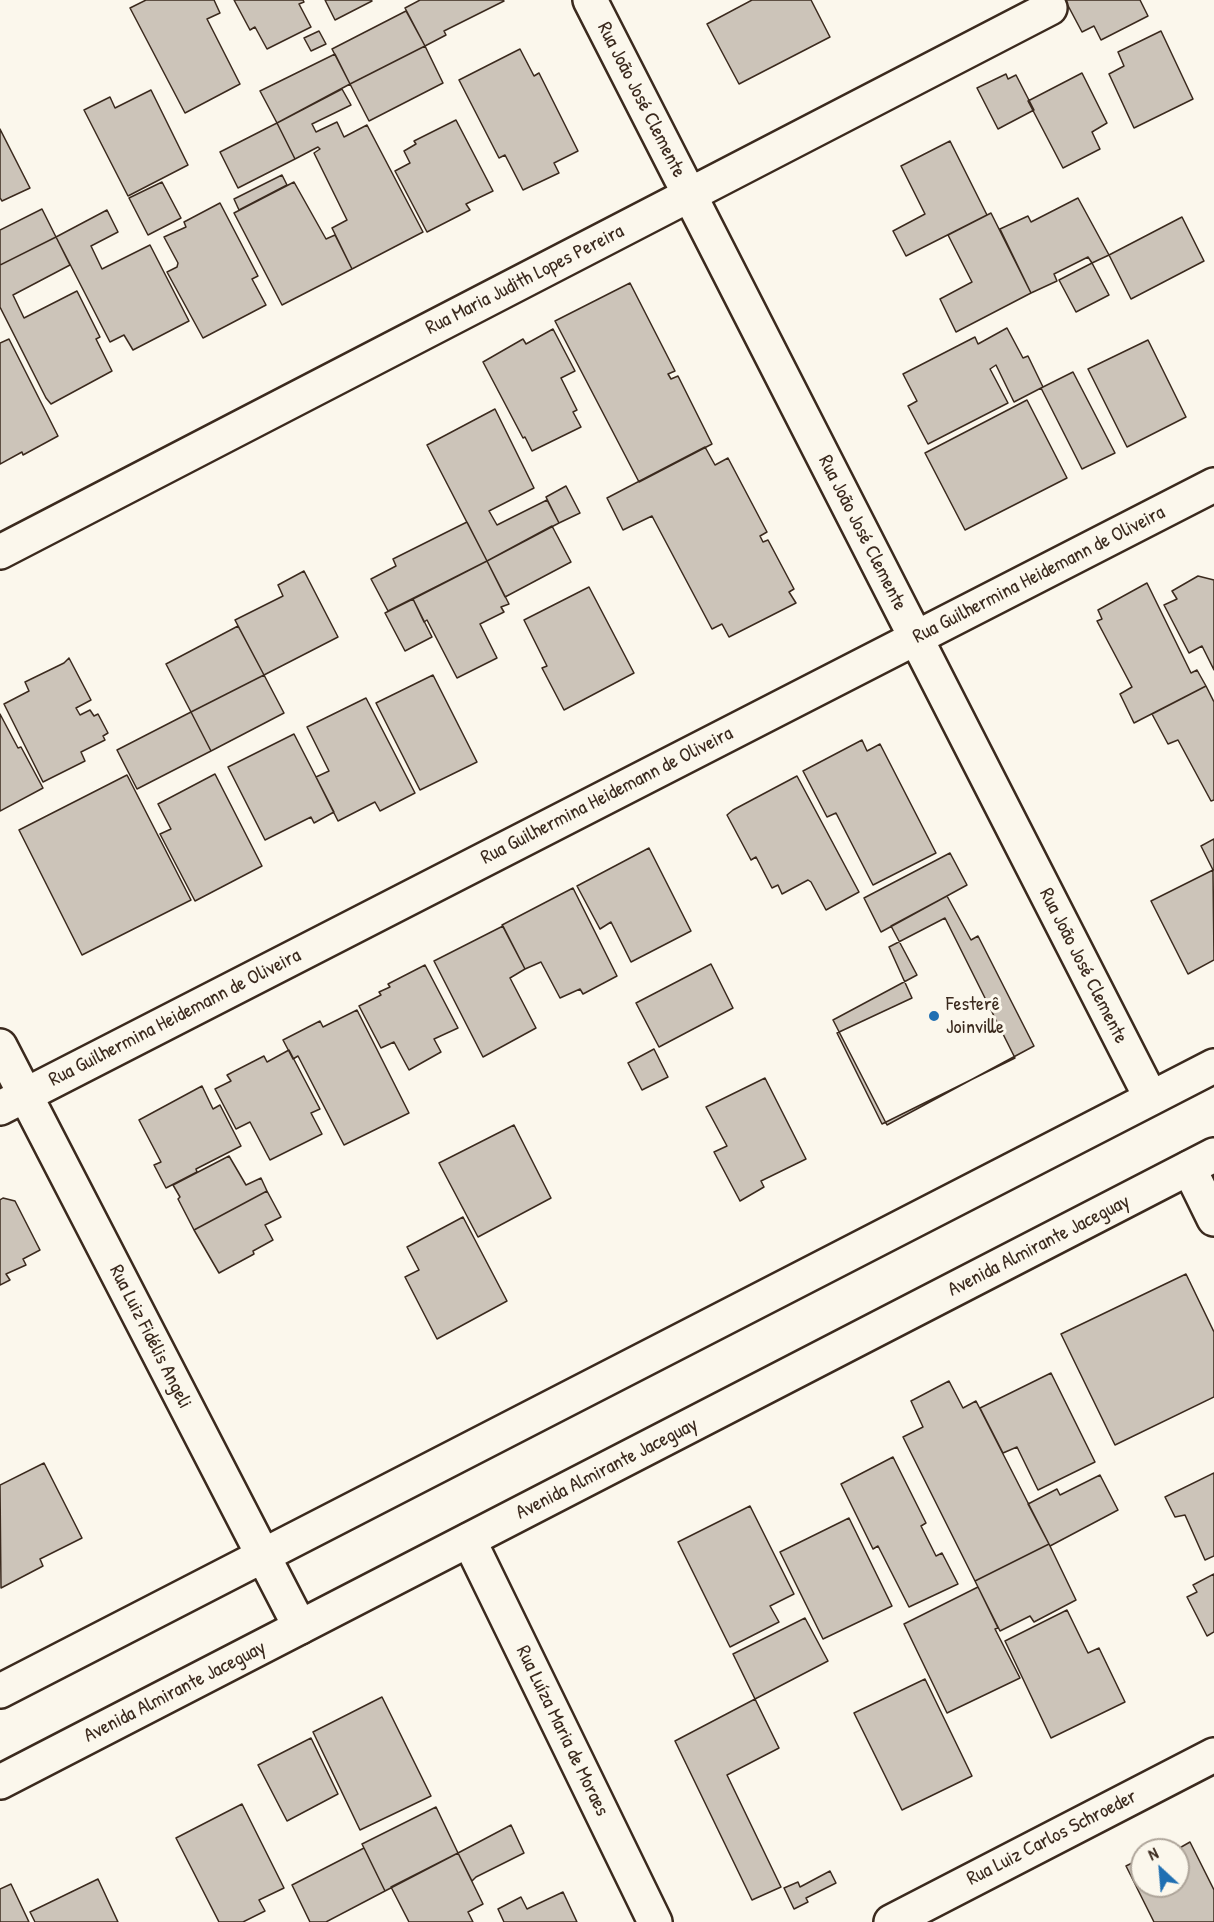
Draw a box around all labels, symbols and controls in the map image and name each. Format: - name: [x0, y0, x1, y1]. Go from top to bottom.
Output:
- street label: Rua João José Clemente: [592, 18, 690, 182]
- street label: Rua Maria Judith Lopes Pereira: [422, 220, 628, 340]
- street label: Rua João José Clemente: [813, 451, 911, 615]
- street label: Rua Guilhermina Heidemann de Oliveira: [909, 501, 1169, 649]
- street label: Rua Guilhermina Heidemann de Oliveira: [477, 722, 737, 870]
- street label: Rua João José Clemente: [1034, 884, 1132, 1048]
- street label: Rua Guilhermina Heidemann de Oliveira: [45, 944, 305, 1092]
- place label: Festerê Joinville: [946, 993, 1004, 1040]
- marker: Festerê Joinville: [927, 1009, 941, 1023]
- street label: Avenida Almirante Jaceguay: [944, 1190, 1134, 1302]
- street label: Rua Luiz Fidélis Angeli: [103, 1261, 197, 1413]
- street label: Avenida Almirante Jaceguay: [512, 1413, 702, 1525]
- street label: Avenida Almirante Jaceguay: [80, 1636, 270, 1748]
- street label: Rua Luíza Maria de Moraes: [510, 1642, 614, 1820]
- street label: Rua Luiz Carlos Schroeder: [963, 1785, 1141, 1891]
- north arrow: [1130, 1838, 1190, 1898]
- text: N: [1144, 1842, 1162, 1865]

